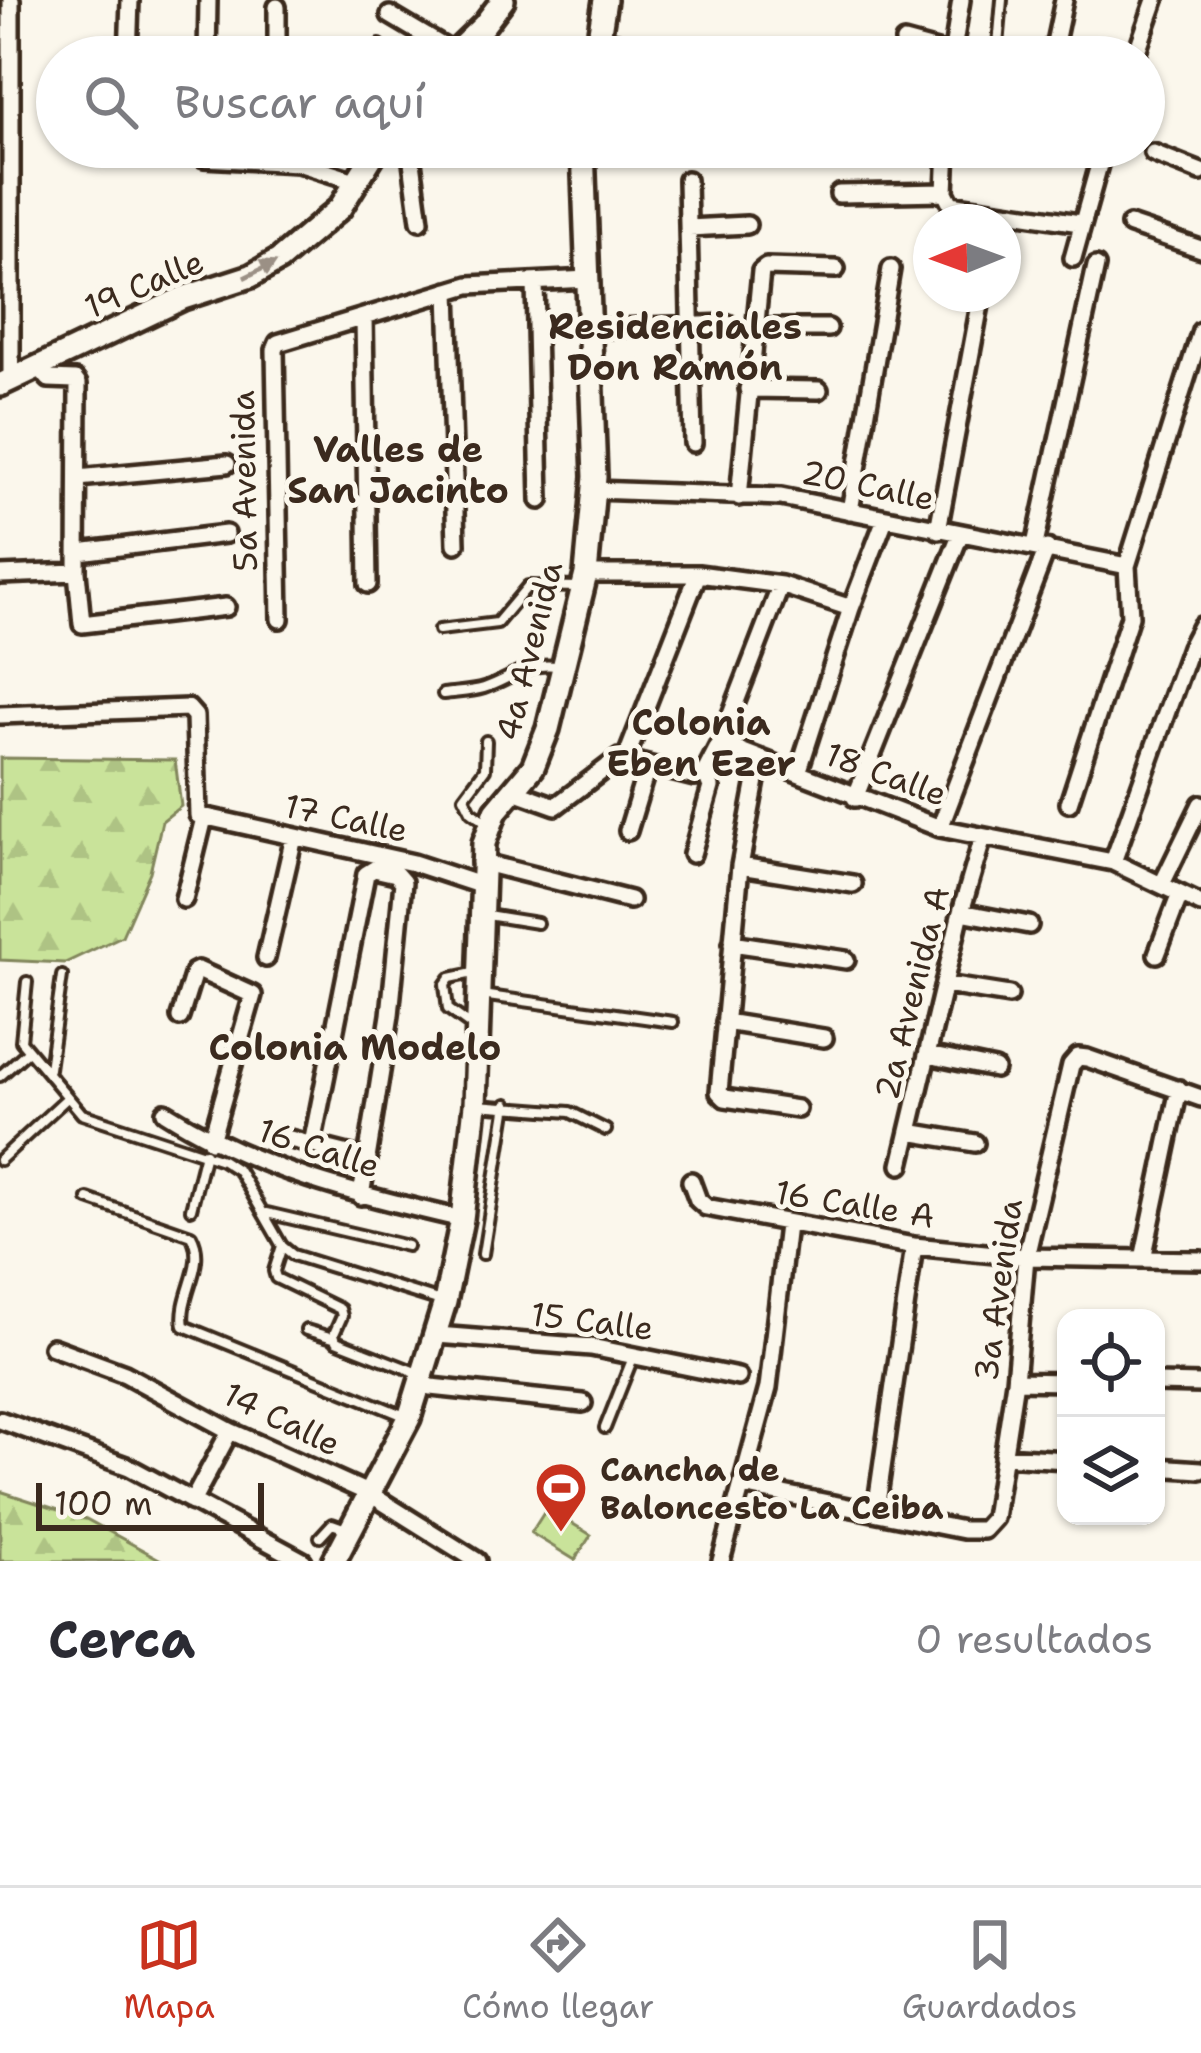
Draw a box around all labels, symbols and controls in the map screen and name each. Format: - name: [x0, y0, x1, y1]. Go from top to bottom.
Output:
- search box: [36, 36, 1165, 168]
- icon: search: [78, 69, 144, 135]
- text: Buscar aquí: [174, 72, 426, 132]
- north arrow: [913, 204, 1021, 312]
- street label: 19 Calle: [78, 239, 210, 329]
- one-way arrow: [243, 260, 277, 280]
- district label: Residenciales Don Ramón: [548, 302, 802, 392]
- street label: 5a Avenida: [220, 390, 268, 572]
- district label: Valles de San Jacinto: [287, 425, 509, 515]
- street label: 20 Calle: [797, 449, 939, 521]
- street label: 4a Avenida: [485, 556, 573, 746]
- district label: Colonia Eben Ezer: [606, 698, 796, 788]
- street label: 18 Calle: [819, 731, 953, 817]
- street label: 17 Calle: [280, 783, 412, 853]
- street label: 2a Avenida A: [864, 882, 960, 1104]
- district label: Colonia Modelo: [209, 1023, 502, 1072]
- street label: 16 Calle: [252, 1107, 386, 1189]
- street label: 16 Calle A: [772, 1169, 938, 1239]
- street label: 3a Avenida: [963, 1196, 1033, 1384]
- street label: 15 Calle: [528, 1291, 656, 1351]
- map controls: [1057, 1309, 1165, 1525]
- button: locate: [1057, 1309, 1165, 1417]
- street label: 14 Calle: [216, 1371, 348, 1467]
- button: layers: [1057, 1417, 1165, 1525]
- place label: Cancha de Baloncesto La Ceiba: [600, 1447, 944, 1530]
- sports icon: Cancha de Baloncesto La Ceiba: [533, 1460, 589, 1534]
- scale bar: [36, 1477, 264, 1530]
- text: 100 m: [54, 1481, 153, 1526]
- text: Cerca: [48, 1605, 195, 1673]
- text: 0 resultados: [915, 1613, 1153, 1665]
- tab: Mapa: [124, 1912, 215, 2029]
- tab: Cómo llegar: [462, 1912, 654, 2029]
- tab: Guardados: [902, 1912, 1077, 2029]

